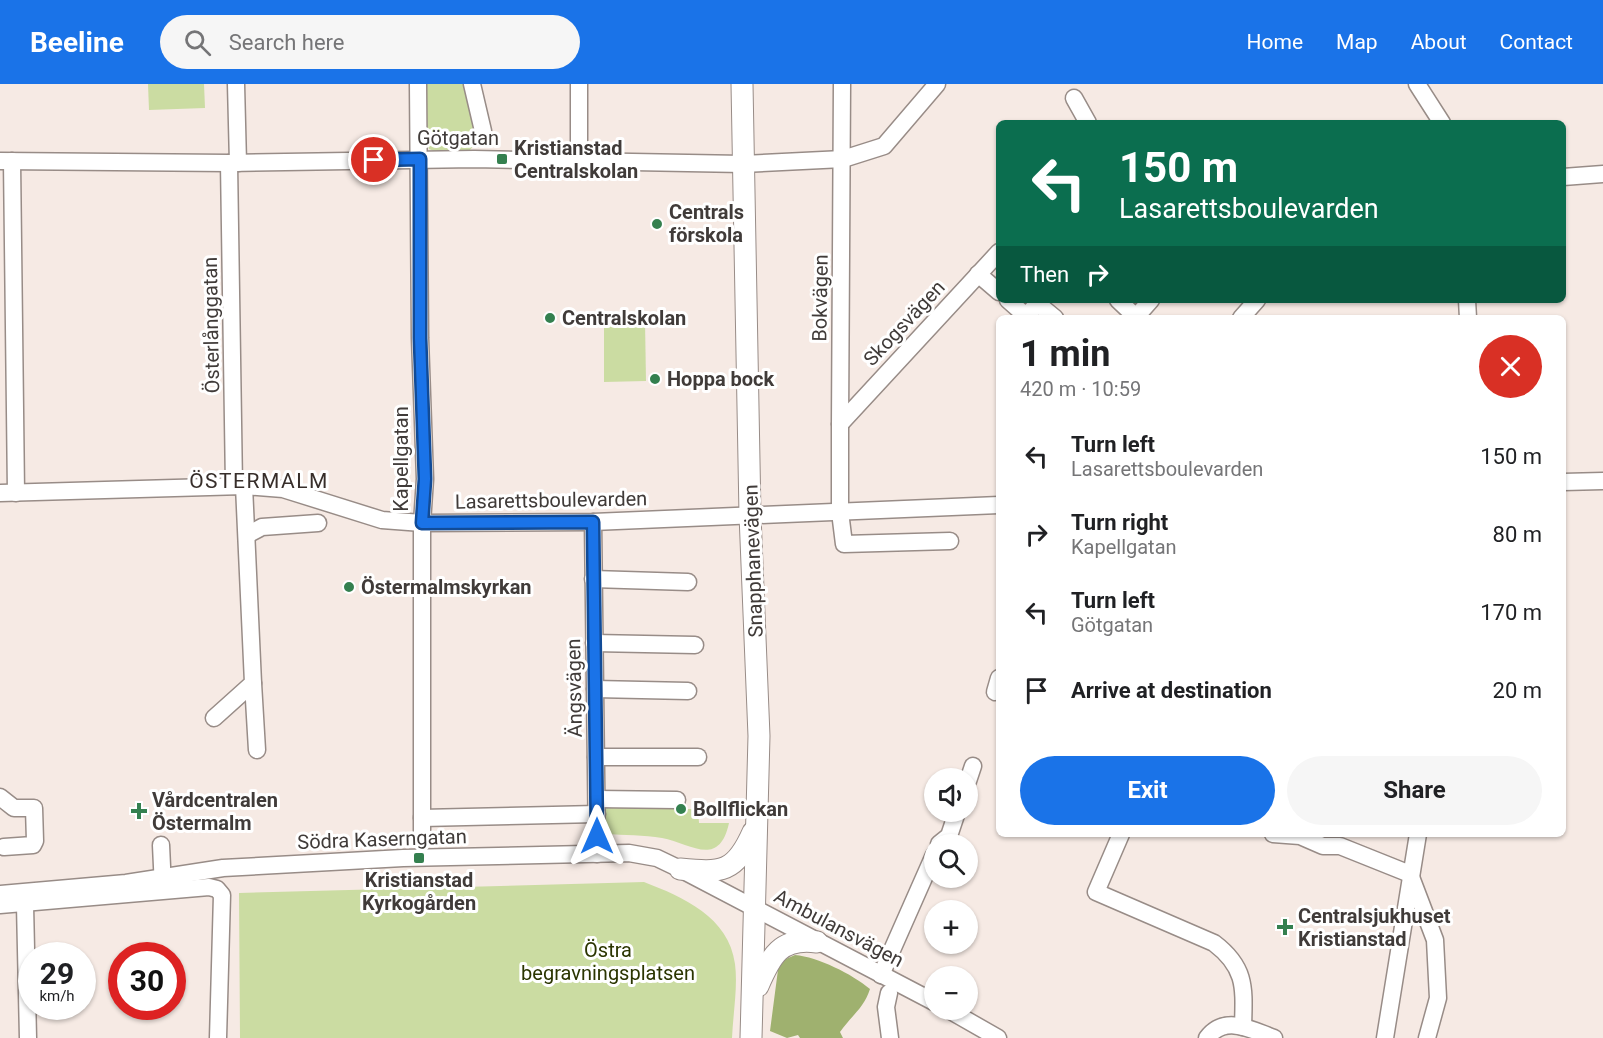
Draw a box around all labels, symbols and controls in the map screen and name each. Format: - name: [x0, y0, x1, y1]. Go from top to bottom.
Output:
- search box: [160, 15, 580, 69]
- text: Beeline: [30, 26, 124, 59]
- icon: search: [181, 26, 214, 59]
- text: Search here: [229, 30, 345, 55]
- text: Home: [1247, 30, 1303, 54]
- text: Map: [1336, 30, 1378, 54]
- text: About: [1411, 30, 1467, 54]
- text: Contact: [1500, 30, 1573, 54]
- street label: Götgatan: [417, 126, 499, 150]
- pin: [348, 134, 399, 185]
- place label: Kristianstad Centralskolan: [514, 136, 638, 183]
- icon: arrive: [357, 143, 390, 176]
- text: 150 m: [1119, 143, 1238, 192]
- icon: left: [1020, 144, 1098, 222]
- marker: Kristianstad Centralskolan: [495, 152, 509, 166]
- text: Lasarettsboulevarden: [1119, 193, 1379, 225]
- place label: Centrals förskola: [669, 200, 744, 247]
- marker: Centrals förskola: [650, 217, 664, 231]
- street label: Bokvägen: [807, 254, 833, 342]
- street label: Österlånggatan: [198, 256, 224, 394]
- icon: right: [1081, 258, 1114, 291]
- text: Then: [1020, 262, 1069, 287]
- street label: Skogsvägen: [858, 275, 950, 371]
- place label: Centralskolan: [562, 306, 686, 330]
- marker: Centralskolan: [543, 311, 557, 325]
- text: 1 min: [1020, 333, 1111, 375]
- button: close: [1479, 335, 1542, 398]
- place label: Hoppa bock: [667, 367, 775, 391]
- marker: Hoppa bock: [648, 372, 662, 386]
- text: 420 m · 10:59: [1020, 377, 1141, 401]
- street label: Kapellgatan: [389, 406, 413, 512]
- text: Turn left: [1071, 432, 1155, 457]
- icon: left: [1020, 440, 1053, 473]
- text: 150 m: [1480, 444, 1542, 469]
- text: Lasarettsboulevarden: [1071, 457, 1263, 481]
- district label: ÖSTERMALM: [189, 469, 329, 493]
- street label: Snapphanevägen: [738, 484, 768, 638]
- street label: Lasarettsboulevarden: [455, 486, 647, 514]
- text: Turn right: [1071, 510, 1168, 535]
- icon: right: [1020, 518, 1053, 551]
- text: 80 m: [1493, 522, 1542, 547]
- text: Kapellgatan: [1071, 535, 1177, 559]
- place label: Östermalmskyrkan: [361, 575, 532, 599]
- marker: Östermalmskyrkan: [342, 580, 356, 594]
- text: Turn left: [1071, 588, 1155, 613]
- icon: left: [1020, 596, 1053, 629]
- text: 170 m: [1480, 600, 1542, 625]
- text: Götgatan: [1071, 613, 1153, 637]
- street label: Ängsvägen: [561, 638, 587, 738]
- icon: arrive: [1020, 674, 1053, 707]
- text: Arrive at destination: [1071, 678, 1272, 703]
- text: 20 m: [1493, 678, 1542, 703]
- button: Exit: [1020, 756, 1275, 825]
- button: Share: [1287, 756, 1542, 825]
- map controls: [924, 768, 978, 1020]
- button: sound: [924, 768, 978, 822]
- place label: Vårdcentralen Östermalm: [152, 788, 278, 835]
- place label: Bollflickan: [693, 797, 788, 821]
- marker: Vårdcentralen Östermalm: [130, 802, 148, 820]
- marker: Bollflickan: [674, 802, 688, 816]
- position arrow: [565, 804, 629, 868]
- street label: Södra Kaserngatan: [297, 824, 467, 854]
- button: search: [924, 834, 978, 888]
- marker: Kristianstad Kyrkogården: [412, 851, 426, 865]
- place label: Kristianstad Kyrkogården: [362, 868, 476, 915]
- street label: Ambulansvägen: [770, 884, 908, 972]
- button: +: [924, 900, 978, 954]
- place label: Centralsjukhuset Kristianstad: [1298, 904, 1451, 951]
- marker: Centralsjukhuset Kristianstad: [1276, 918, 1294, 936]
- park label: Östra begravningsplatsen: [521, 938, 695, 985]
- speed limit sign: 30: [108, 942, 186, 1020]
- text: 29: [40, 956, 74, 991]
- button: −: [924, 966, 978, 1020]
- text: km/h: [39, 987, 75, 1005]

